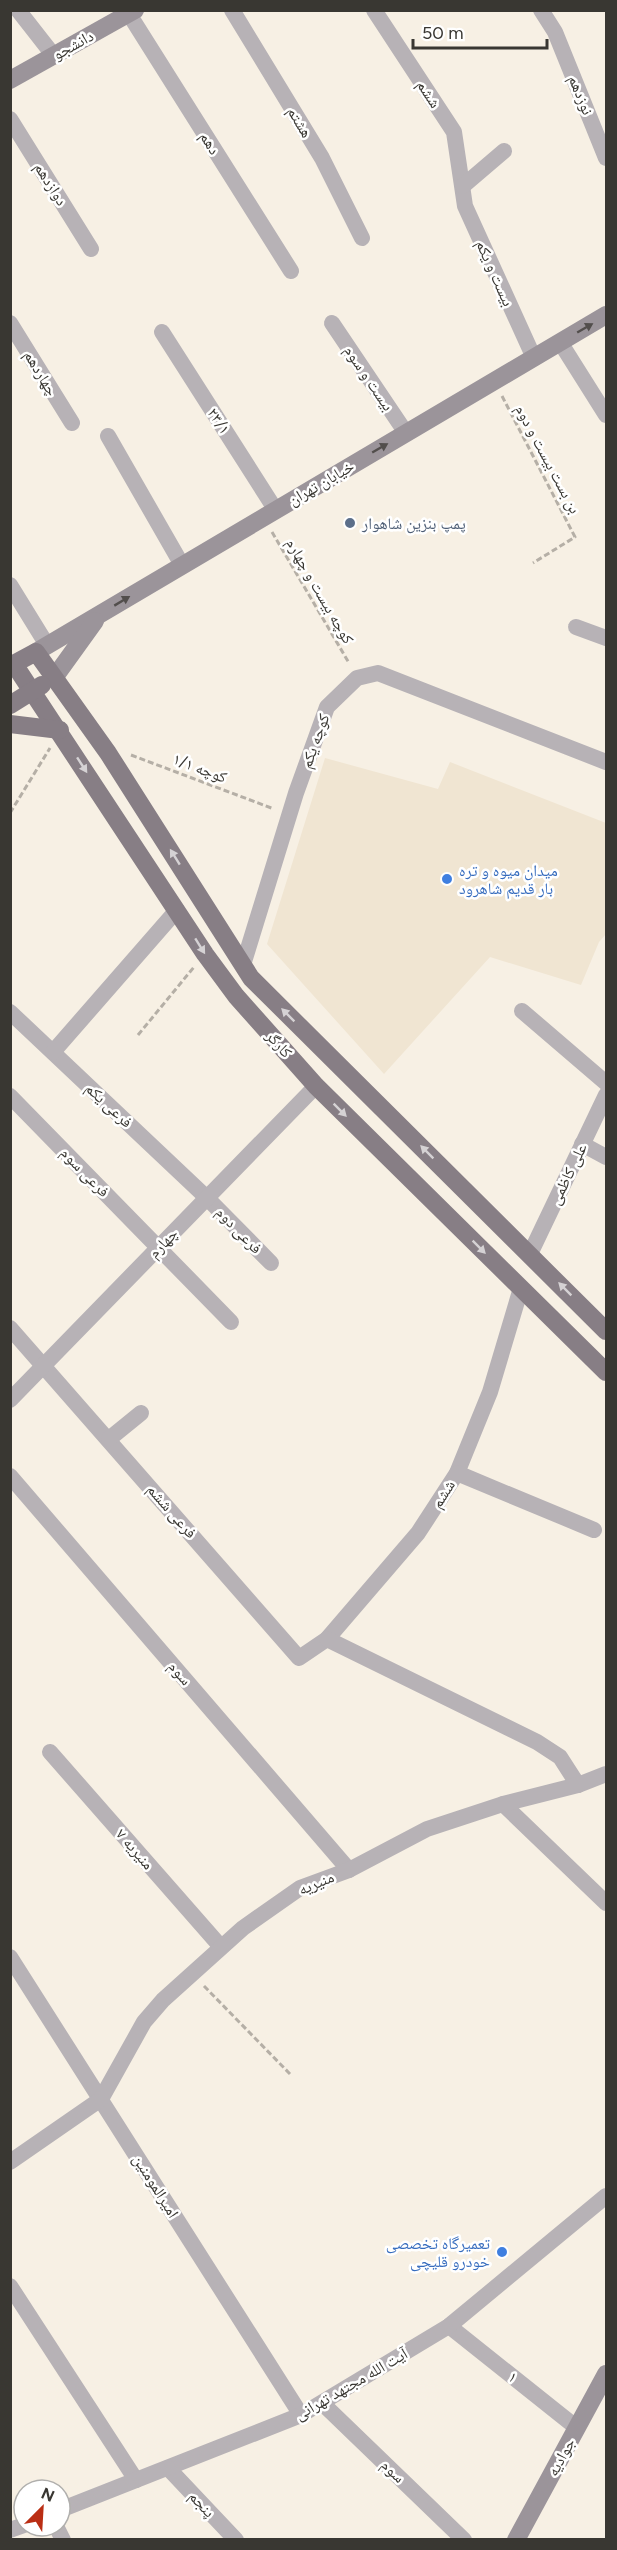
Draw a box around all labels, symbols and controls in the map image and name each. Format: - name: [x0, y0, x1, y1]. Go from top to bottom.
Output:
- scale bar: [413, 12, 546, 50]
- text: 50 m: [422, 22, 464, 44]
- street label: دانشجو: [49, 26, 97, 64]
- street label: نوزدهم: [564, 72, 598, 118]
- street label: ششم: [412, 76, 445, 112]
- street label: هشتم: [283, 103, 317, 142]
- street label: دهم: [195, 128, 224, 158]
- street label: دوازدهم: [30, 159, 72, 210]
- street label: بیست و یکم: [471, 237, 518, 309]
- one-way arrow: [577, 323, 594, 333]
- street label: بیست و سوم: [339, 342, 398, 415]
- street label: چهاردهم: [19, 347, 62, 400]
- street label: بن بست بیست و دوم: [510, 401, 585, 517]
- street label: ۲۳/۱: [203, 404, 235, 438]
- one-way arrow: [372, 442, 388, 453]
- street label: خیابان تهران: [285, 457, 358, 510]
- place label: پمپ بنزین شاهوار: [361, 514, 466, 534]
- marker: پمپ بنزین شاهوار: [343, 516, 357, 530]
- street label: کوچه بیست و چهارم: [281, 535, 358, 648]
- one-way arrow: [114, 595, 130, 606]
- street label: کوچه یکم: [296, 711, 335, 771]
- street label: کوچه ۱/۱: [170, 749, 230, 787]
- one-way arrow: [77, 757, 88, 773]
- one-way arrow: [169, 849, 180, 865]
- place label: میدان میوه و تره بار قدیم شاهرود: [459, 861, 558, 899]
- marker: میدان میوه و تره بار قدیم شاهرود: [440, 872, 454, 886]
- one-way arrow: [194, 938, 205, 954]
- one-way arrow: [282, 1008, 296, 1022]
- street label: کارگر: [261, 1026, 296, 1062]
- street label: فرعی یکم: [81, 1078, 137, 1132]
- one-way arrow: [333, 1102, 347, 1116]
- street label: علی کاظمی: [545, 1140, 592, 1208]
- street label: فرعی سوم: [56, 1143, 113, 1202]
- one-way arrow: [419, 1145, 434, 1159]
- street label: فرعی دوم: [211, 1202, 266, 1258]
- street label: چهارم: [144, 1224, 182, 1263]
- one-way arrow: [472, 1239, 486, 1253]
- one-way arrow: [558, 1282, 572, 1297]
- street label: ششم: [427, 1476, 460, 1512]
- street label: فرعی ششم: [142, 1480, 201, 1543]
- street label: سوم: [164, 1657, 196, 1690]
- street label: منیریه ۷: [112, 1825, 158, 1873]
- street label: منیریه: [295, 1867, 337, 1899]
- street label: امیرالمومنین: [128, 2151, 183, 2222]
- place label: تعمیرگاه تخصصی خودرو قلیچی: [386, 2234, 490, 2272]
- marker: تعمیرگاه تخصصی خودرو قلیچی: [495, 2245, 509, 2259]
- street label: آیت الله مجتهد تهرانی: [291, 2344, 412, 2425]
- street label: ۱: [504, 2367, 522, 2387]
- street label: جوادیه: [543, 2435, 579, 2479]
- street label: سوم: [376, 2455, 409, 2488]
- north arrow: [12, 2478, 72, 2538]
- text: N: [38, 2484, 57, 2506]
- street label: پنجم: [184, 2487, 219, 2522]

